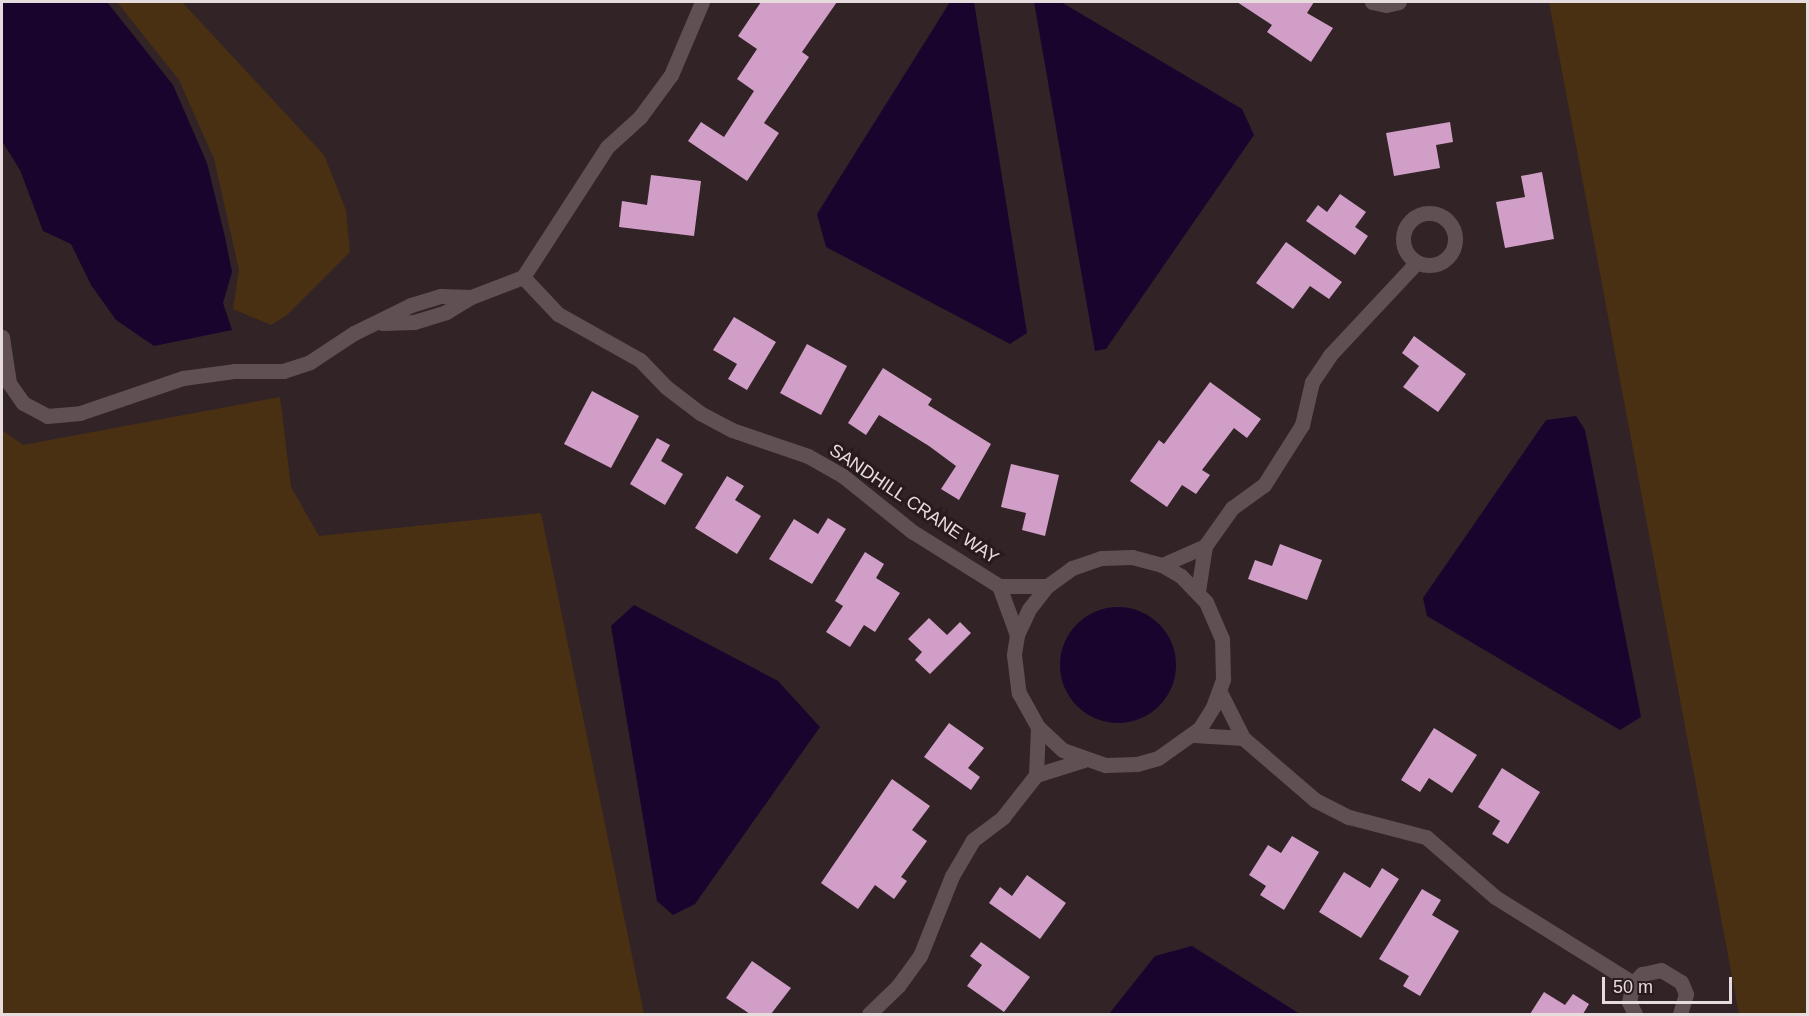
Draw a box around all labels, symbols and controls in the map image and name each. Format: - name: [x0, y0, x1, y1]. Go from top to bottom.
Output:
- street label: SANDHILL CRANE WAY: [825, 439, 1003, 569]
- scale bar: [1605, 965, 1736, 1003]
- text: 50 m: [1613, 977, 1653, 997]

